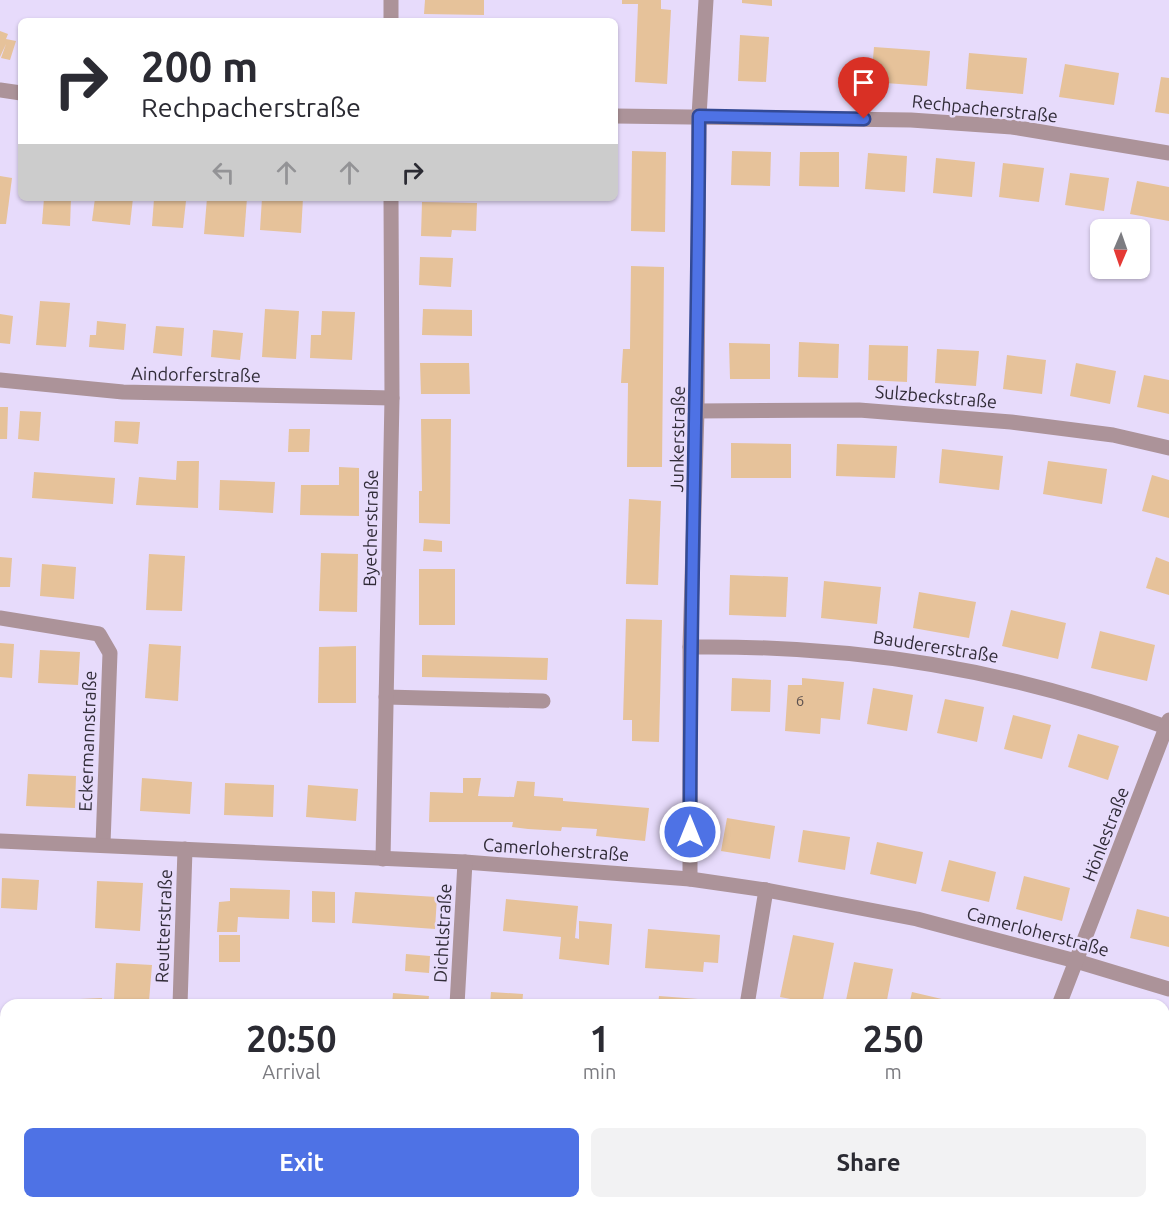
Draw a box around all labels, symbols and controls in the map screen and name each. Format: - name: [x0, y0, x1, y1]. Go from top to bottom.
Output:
- icon: right: [42, 42, 120, 120]
- text: 200 m: [141, 43, 258, 90]
- pin: [838, 57, 889, 119]
- icon: arrive: [847, 66, 880, 99]
- street label: Rechpacherstraße: [911, 90, 1059, 126]
- text: Rechpacherstraße: [141, 92, 361, 122]
- icon: left: [207, 156, 240, 189]
- icon: ahead: [270, 156, 303, 189]
- icon: ahead: [333, 156, 366, 189]
- icon: right: [396, 156, 429, 189]
- north arrow: [1090, 219, 1150, 279]
- map controls: [1090, 219, 1150, 279]
- street label: Aindorferstraße: [131, 363, 261, 385]
- street label: Sulzbeckstraße: [874, 381, 998, 411]
- street label: Junkerstraße: [666, 385, 688, 493]
- street label: Byecherstraße: [359, 469, 381, 587]
- street label: Baudererstraße: [872, 626, 1000, 666]
- street label: Eckermannstraße: [75, 670, 99, 812]
- house number: 6: [796, 692, 804, 709]
- street label: Hönlestraße: [1078, 784, 1132, 884]
- position arrow: [658, 800, 722, 864]
- street label: Camerloherstraße: [482, 834, 630, 864]
- street label: Reutterstraße: [151, 869, 175, 983]
- street label: Dichtlstraße: [429, 883, 455, 983]
- street label: Camerloherstraße: [965, 902, 1111, 960]
- text: 20:50: [246, 1018, 336, 1059]
- text: 1: [589, 1018, 610, 1059]
- text: 250: [863, 1018, 924, 1059]
- text: Arrival: [262, 1060, 321, 1083]
- text: min: [583, 1060, 616, 1083]
- text: m: [885, 1060, 902, 1083]
- button: Exit: [24, 1128, 579, 1197]
- button: Share: [591, 1128, 1146, 1197]

